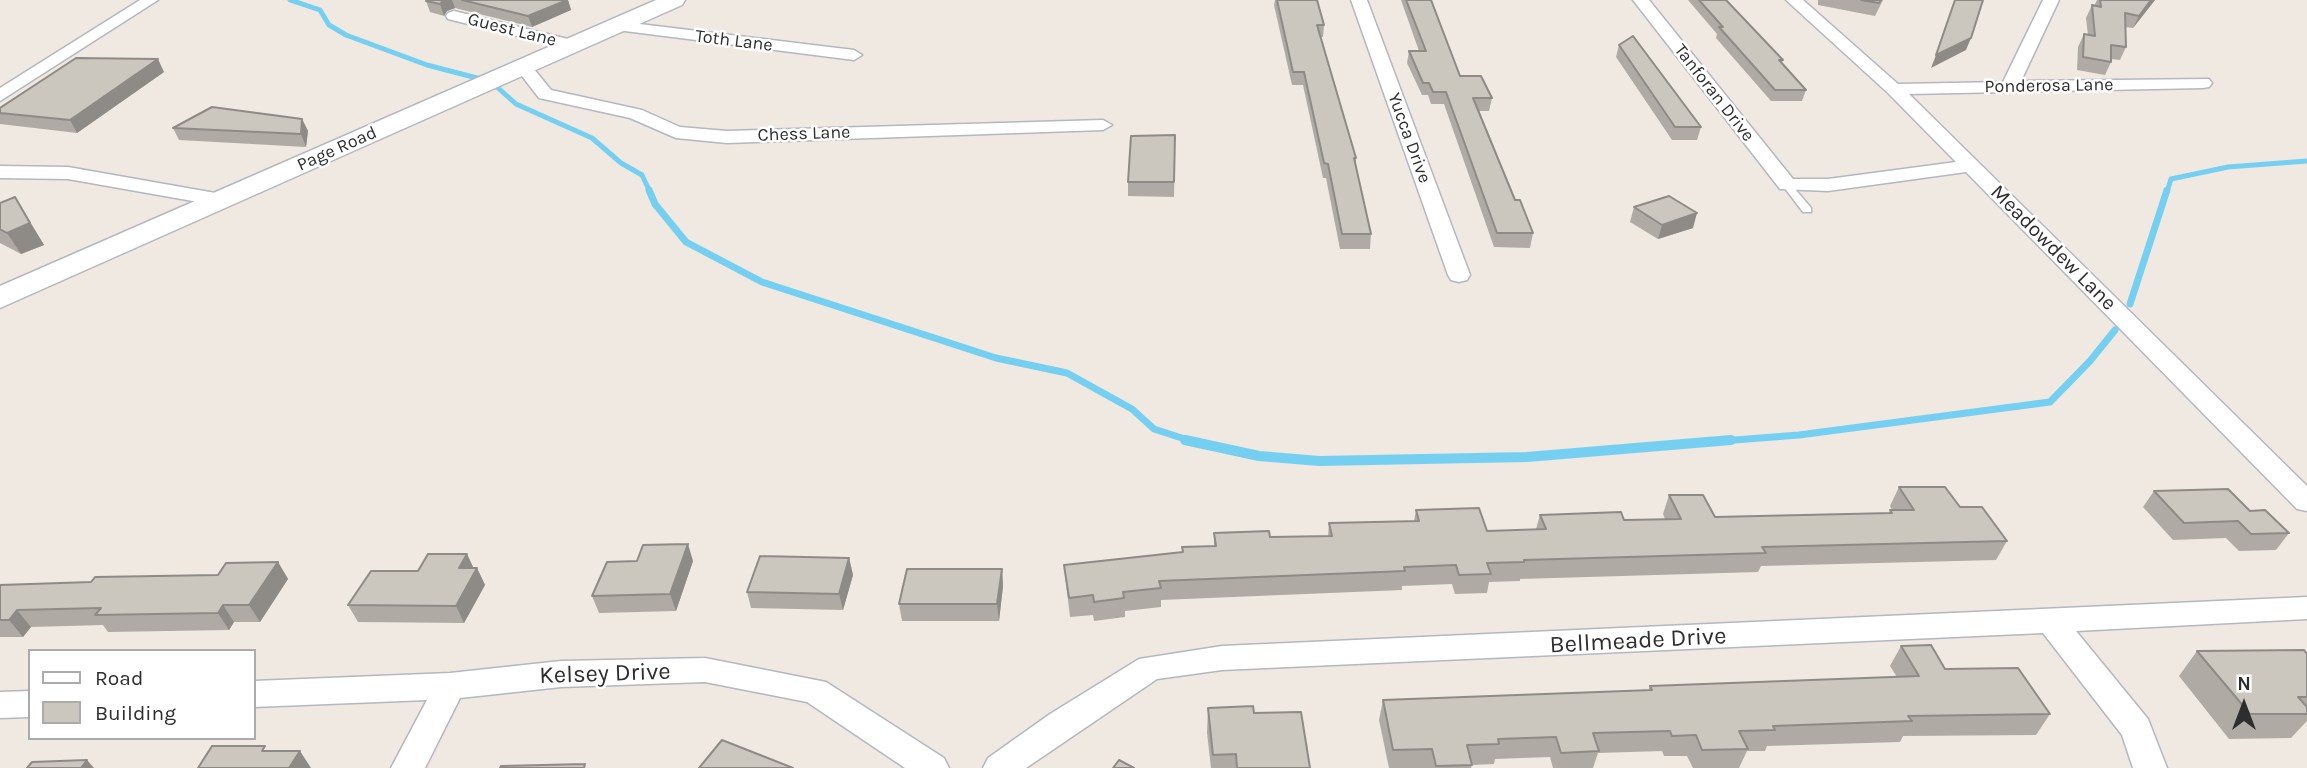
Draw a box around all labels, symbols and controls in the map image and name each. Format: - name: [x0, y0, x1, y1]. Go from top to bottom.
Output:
- street label: Guest Lane: [465, 9, 559, 51]
- street label: Toth Lane: [694, 26, 774, 56]
- street label: Tanforan Drive: [1669, 40, 1759, 146]
- street label: Ponderosa Lane: [1984, 74, 2114, 98]
- street label: Yucca Drive: [1383, 90, 1435, 186]
- street label: Page Road: [294, 122, 380, 176]
- street label: Chess Lane: [757, 122, 851, 146]
- street label: Meadowdew Lane: [1985, 180, 2121, 316]
- street label: Bellmeade Drive: [1549, 622, 1727, 660]
- legend: [28, 649, 256, 740]
- street label: Kelsey Drive: [539, 657, 671, 691]
- text: Road: [95, 666, 143, 690]
- north arrow: [2209, 670, 2279, 740]
- text: N: [2237, 673, 2251, 695]
- text: Building: [95, 701, 176, 725]

